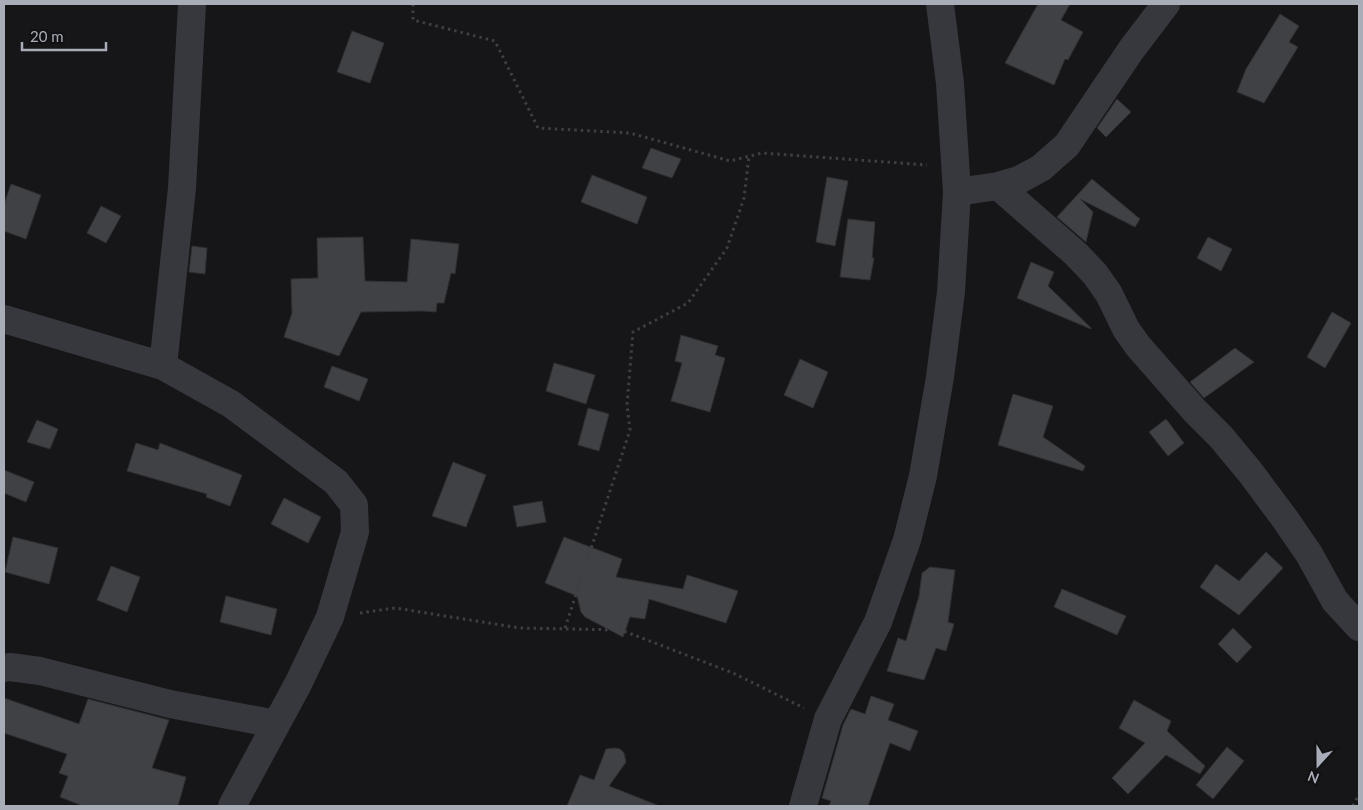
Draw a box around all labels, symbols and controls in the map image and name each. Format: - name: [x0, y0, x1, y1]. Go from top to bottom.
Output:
- scale bar: [22, 20, 106, 52]
- text: 20 m: [30, 27, 64, 45]
- north arrow: [1293, 740, 1343, 790]
- text: N: [1305, 768, 1321, 787]

